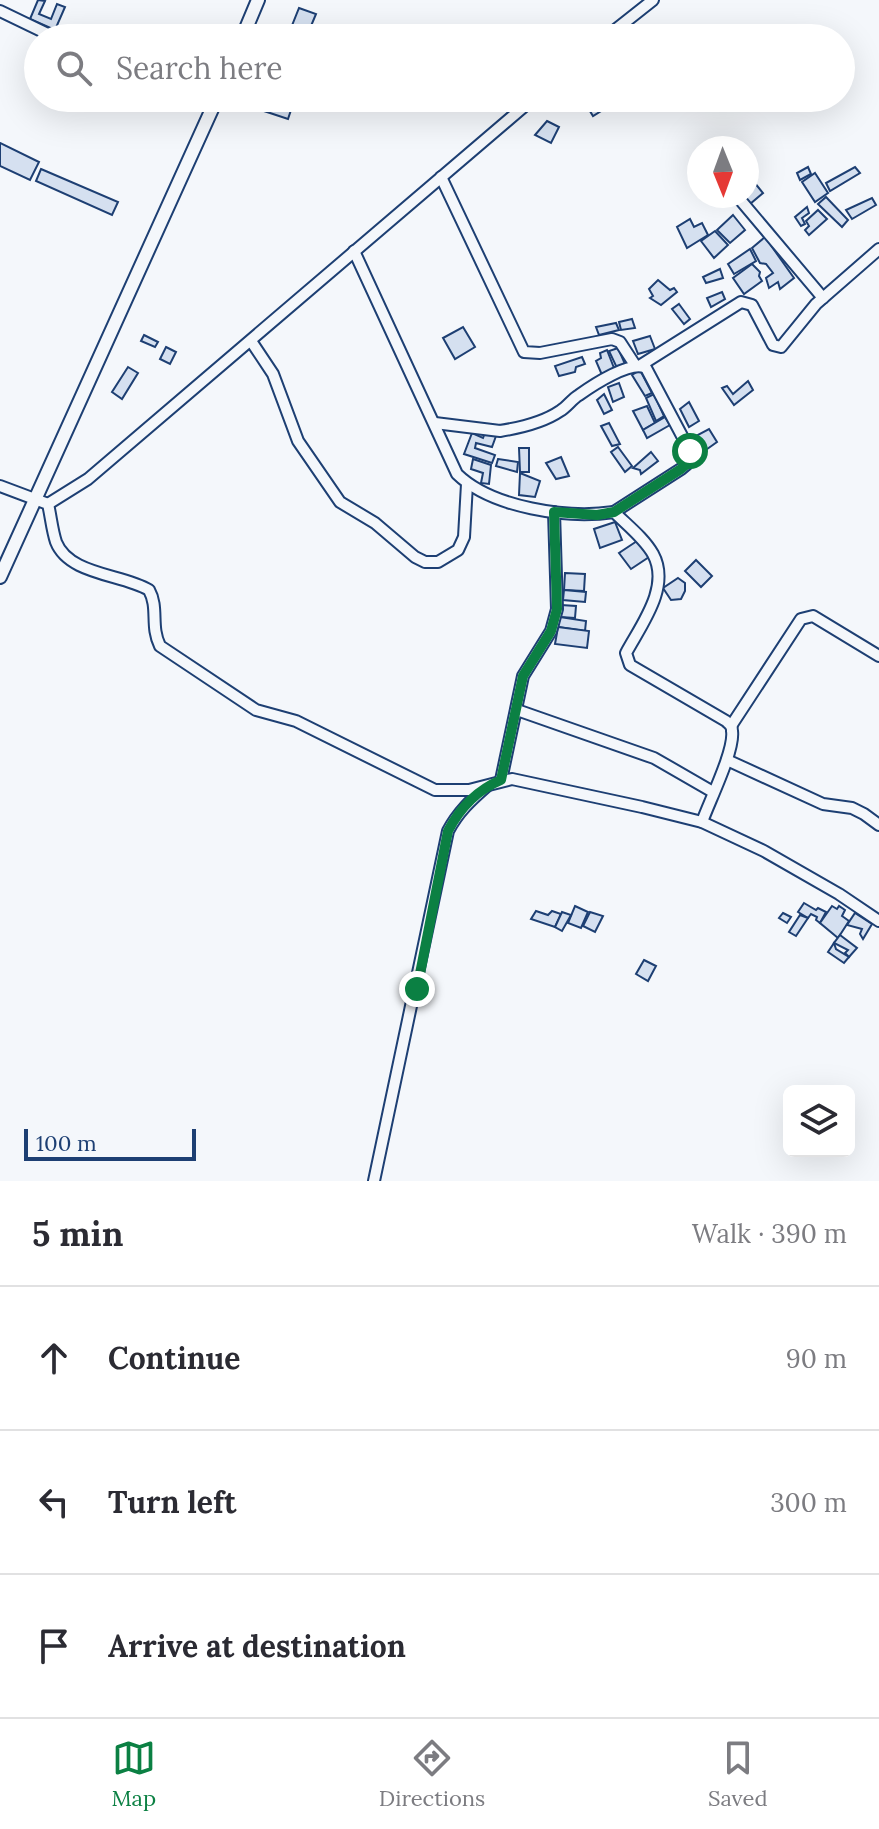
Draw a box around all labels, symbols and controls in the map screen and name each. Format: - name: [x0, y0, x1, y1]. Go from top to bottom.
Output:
- search box: [24, 24, 855, 112]
- icon: search: [52, 46, 96, 90]
- text: Search here: [116, 49, 283, 87]
- north arrow: [687, 136, 759, 208]
- route start: [672, 433, 708, 469]
- route end: [399, 971, 435, 1007]
- map controls: [783, 1085, 855, 1157]
- button: layers: [783, 1085, 855, 1157]
- scale bar: [24, 1125, 196, 1161]
- text: 100 m: [36, 1129, 97, 1157]
- text: 5 min: [32, 1212, 123, 1255]
- text: Walk · 390 m: [692, 1217, 847, 1250]
- icon: ahead: [32, 1336, 76, 1380]
- text: Continue: [108, 1339, 240, 1377]
- text: 90 m: [786, 1342, 847, 1375]
- icon: left: [32, 1480, 76, 1524]
- text: Turn left: [108, 1483, 236, 1521]
- text: 300 m: [770, 1486, 847, 1519]
- icon: arrive: [32, 1624, 76, 1668]
- text: Arrive at destination: [108, 1627, 406, 1665]
- tab: Map: [111, 1736, 156, 1812]
- tab: Directions: [379, 1736, 485, 1812]
- tab: Saved: [708, 1736, 768, 1812]

